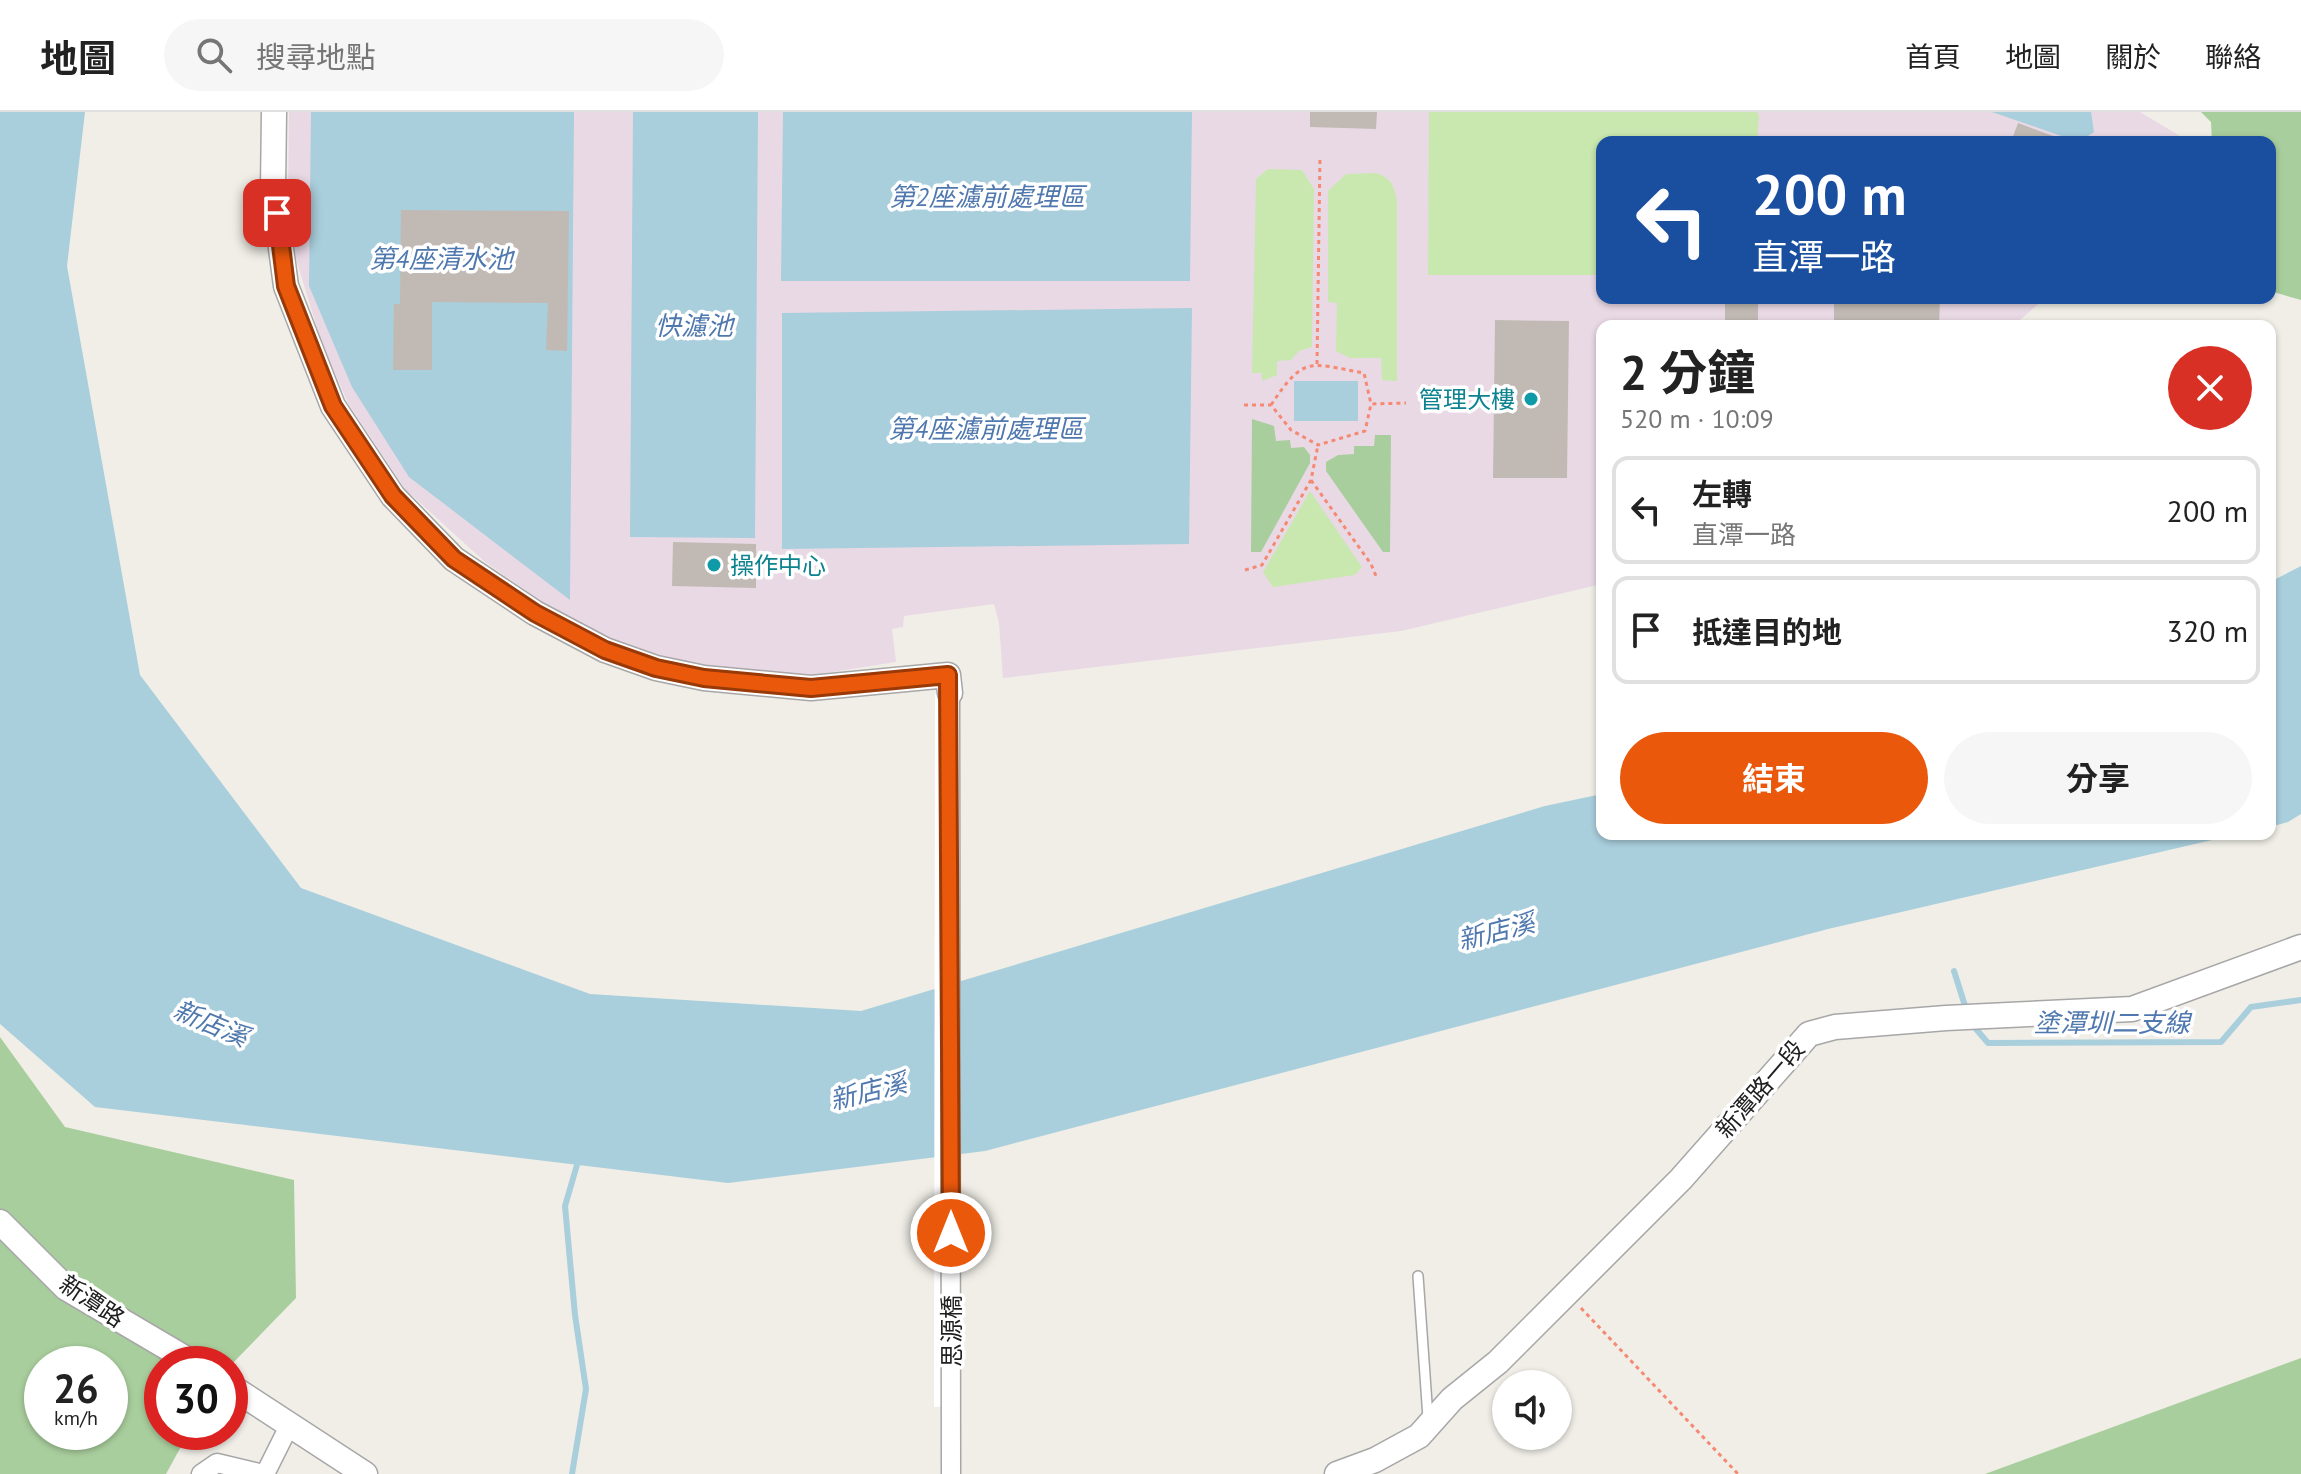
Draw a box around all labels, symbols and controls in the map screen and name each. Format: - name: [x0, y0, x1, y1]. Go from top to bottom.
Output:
- search box: [164, 19, 724, 91]
- text: 地圖: [40, 33, 116, 82]
- icon: search: [192, 33, 236, 77]
- text: 搜尋地點: [256, 37, 376, 76]
- text: 首頁: [1905, 38, 1961, 75]
- text: 地圖: [2005, 38, 2061, 75]
- text: 關於: [2105, 38, 2161, 75]
- text: 聯絡: [2205, 38, 2261, 75]
- text: 200 m: [1752, 158, 1907, 230]
- icon: left: [1620, 168, 1724, 272]
- pin: [243, 179, 311, 247]
- water label: 第2座濾前處理區: [889, 180, 1088, 213]
- icon: arrive: [255, 191, 299, 235]
- text: 直潭一路: [1752, 233, 1896, 280]
- water label: 第4座清水池: [369, 242, 516, 275]
- water label: 快濾池: [655, 309, 736, 342]
- text: 2 分鐘: [1620, 341, 1755, 403]
- button: close: [2168, 346, 2252, 430]
- place label: 管理大樓: [1419, 384, 1515, 415]
- marker: 管理大樓: [1522, 390, 1540, 408]
- text: 520 m · 10:09: [1620, 402, 1774, 435]
- water label: 第4座濾前處理區: [888, 412, 1087, 445]
- text: 左轉: [1692, 474, 1752, 513]
- icon: left: [1624, 488, 1668, 532]
- text: 200 m: [2167, 491, 2248, 530]
- text: 直潭一路: [1692, 518, 1796, 551]
- place label: 操作中心: [730, 550, 826, 581]
- marker: 操作中心: [705, 556, 723, 574]
- icon: arrive: [1624, 608, 1668, 652]
- text: 320 m: [2167, 611, 2248, 650]
- text: 抵達目的地: [1692, 612, 1842, 651]
- button: 結束: [1620, 732, 1928, 824]
- button: 分享: [1944, 732, 2252, 824]
- water label: 新店溪: [1454, 905, 1542, 956]
- water label: 新店溪: [169, 993, 257, 1055]
- water label: 塗潭圳二支線: [2034, 1006, 2193, 1039]
- street label: 新潭路一段: [1709, 1034, 1811, 1144]
- water label: 新店溪: [826, 1065, 914, 1116]
- position arrow: [909, 1191, 993, 1275]
- street label: 新潭路: [53, 1268, 131, 1334]
- street label: 思源橋: [936, 1295, 967, 1367]
- speed limit sign: 30: [144, 1346, 248, 1450]
- text: 26: [53, 1362, 99, 1414]
- map controls: [1492, 1370, 1572, 1450]
- button: sound: [1492, 1370, 1572, 1450]
- text: km/h: [54, 1405, 98, 1431]

